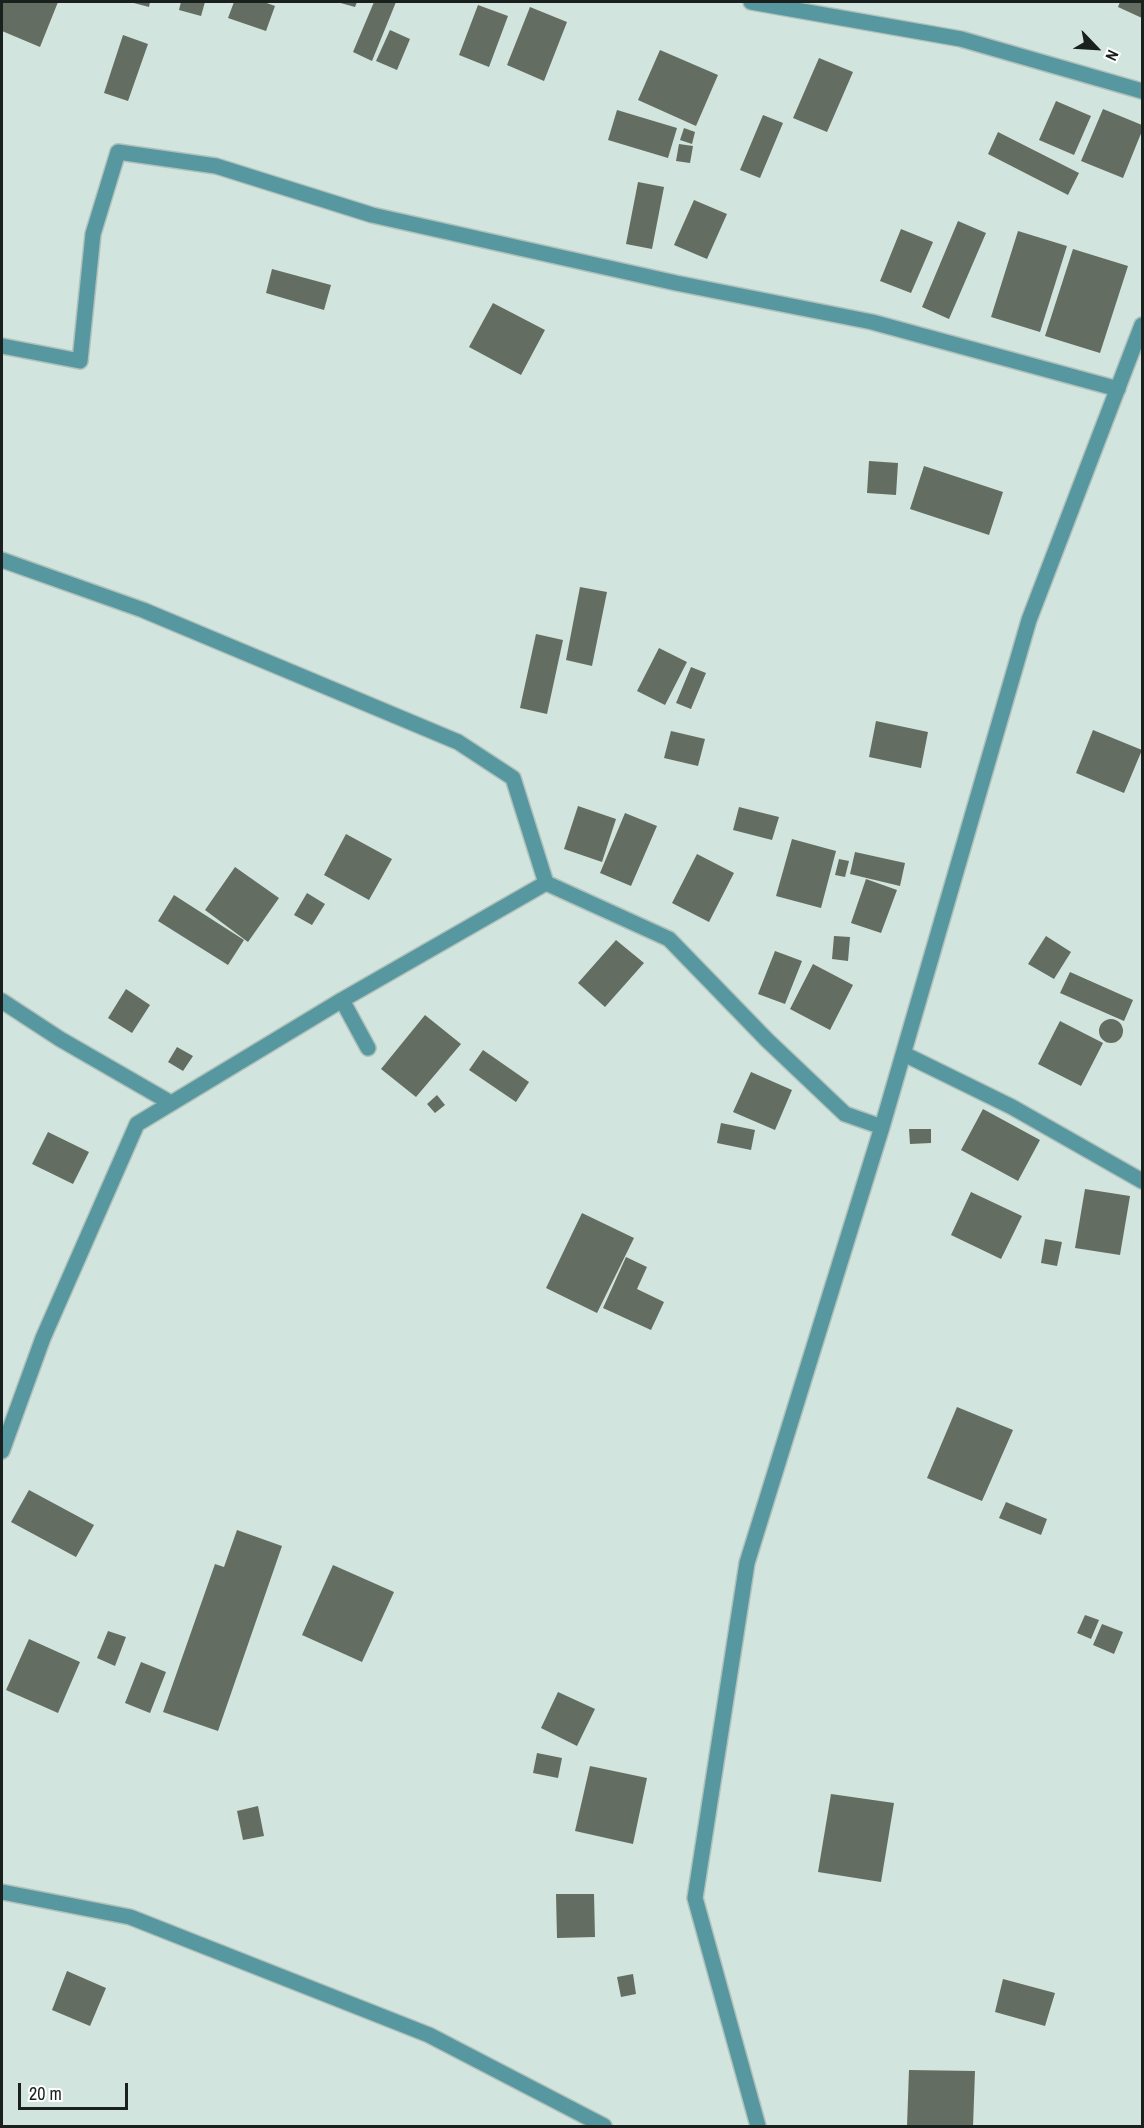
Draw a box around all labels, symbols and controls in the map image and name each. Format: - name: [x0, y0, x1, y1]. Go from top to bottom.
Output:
- north arrow: [1066, 18, 1126, 78]
- text: N: [1100, 47, 1124, 65]
- scale bar: [21, 2071, 130, 2109]
- text: 20 m: [29, 2081, 62, 2106]

